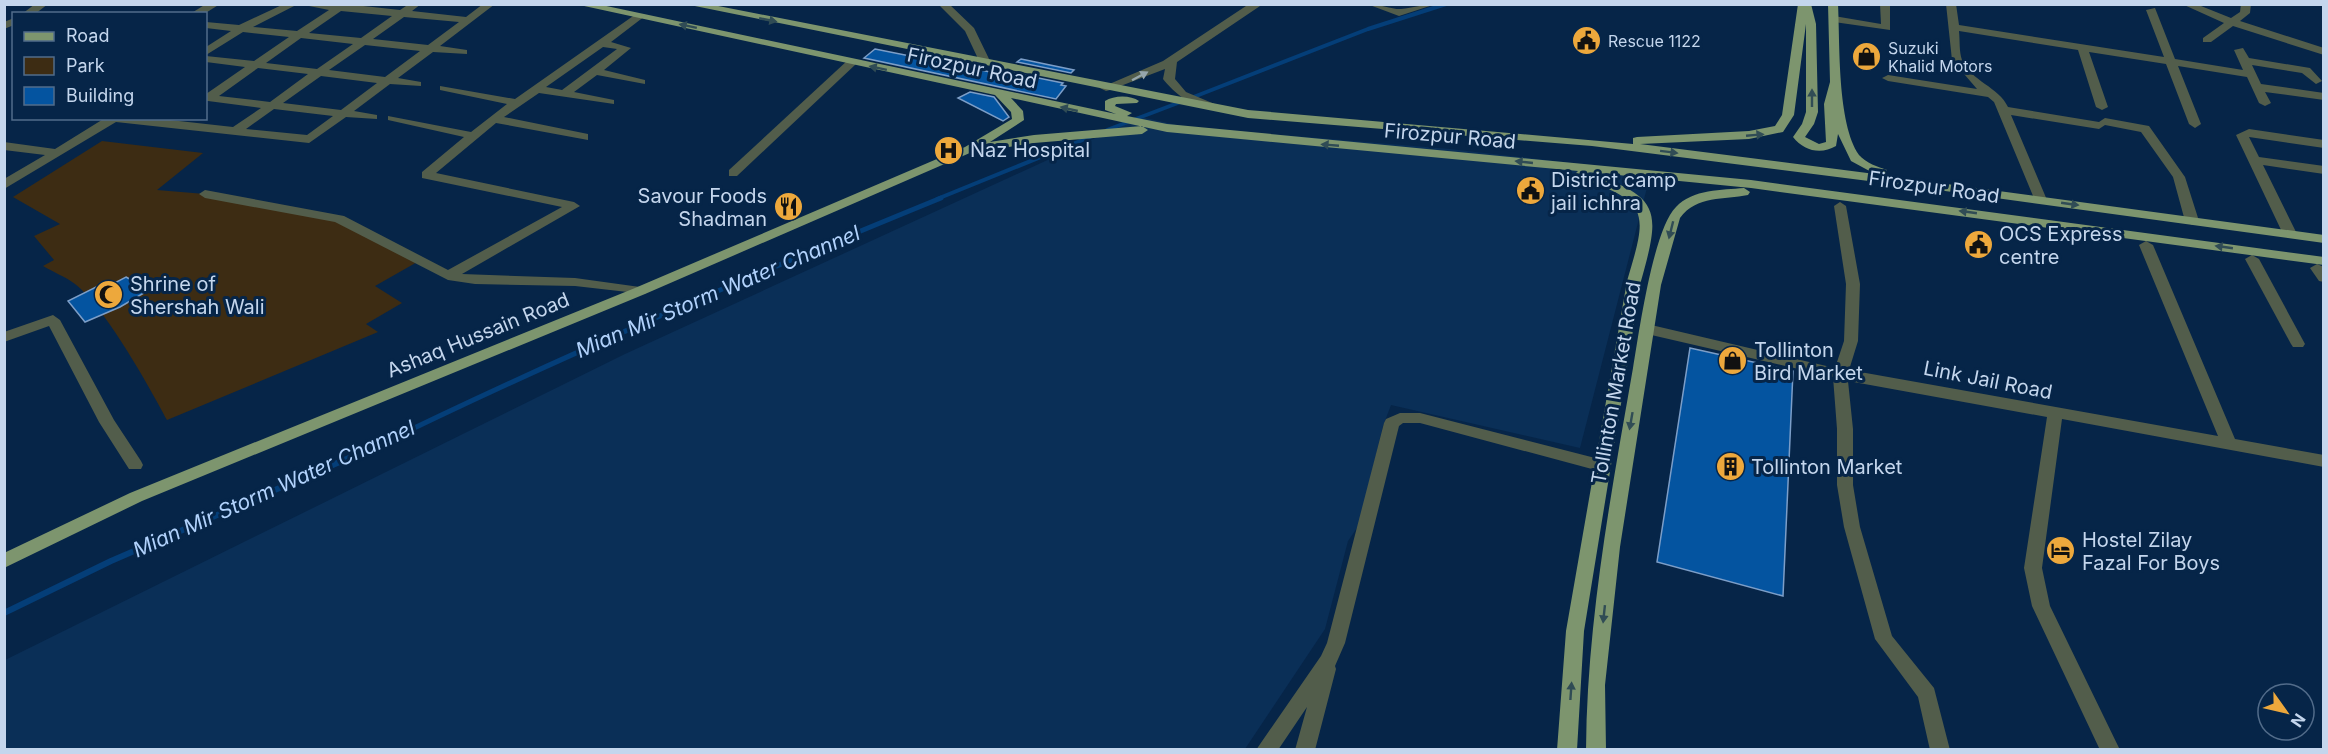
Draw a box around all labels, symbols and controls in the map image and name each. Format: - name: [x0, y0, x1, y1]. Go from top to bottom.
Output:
- legend: [12, 12, 207, 120]
- one-way arrow: [759, 16, 778, 25]
- one-way arrow: [679, 21, 697, 31]
- text: Road: [66, 25, 109, 46]
- public building icon: Rescue 1122: [1571, 25, 1603, 57]
- place label: Rescue 1122: [1608, 31, 1701, 51]
- place label: Suzuki Khalid Motors: [1888, 38, 1992, 76]
- shop icon: Suzuki Khalid Motors: [1851, 41, 1883, 73]
- street label: Firozpur Road: [905, 43, 1039, 93]
- text: Park: [66, 55, 105, 76]
- one-way arrow: [869, 62, 888, 72]
- one-way arrow: [1132, 71, 1149, 81]
- text: Building: [66, 85, 134, 106]
- one-way arrow: [1807, 89, 1817, 108]
- one-way arrow: [1059, 104, 1078, 113]
- street label: Firozpur Road: [1383, 118, 1517, 154]
- one-way arrow: [1746, 130, 1765, 140]
- hospital icon: Naz Hospital: [933, 134, 965, 166]
- place label: Naz Hospital: [970, 138, 1090, 162]
- one-way arrow: [1320, 140, 1339, 149]
- one-way arrow: [1659, 147, 1678, 157]
- one-way arrow: [1515, 157, 1534, 167]
- street label: Firozpur Road: [1867, 166, 2001, 208]
- place label: District camp jail ichhra: [1550, 168, 1676, 215]
- public building icon: District camp jail ichhra: [1514, 175, 1546, 207]
- place label: Savour Foods Shadman: [638, 184, 767, 231]
- restaurant icon: Savour Foods Shadman: [772, 191, 804, 223]
- one-way arrow: [2061, 200, 2080, 209]
- one-way arrow: [1959, 207, 1978, 216]
- water label: Mian Mir Storm Water Channel: [572, 220, 864, 363]
- one-way arrow: [1665, 221, 1675, 240]
- place label: OCS Express centre: [1999, 222, 2123, 269]
- public building icon: OCS Express centre: [1962, 229, 1994, 261]
- one-way arrow: [2214, 243, 2233, 252]
- place label: Shrine of Shershah Wali: [130, 272, 265, 319]
- mosque icon: Shrine of Shershah Wali: [93, 279, 125, 311]
- street label: Tollinton Market Road: [1586, 280, 1646, 486]
- street label: Ashaq Hussain Road: [383, 287, 573, 383]
- place label: Tollinton Bird Market: [1754, 338, 1863, 385]
- shop icon: Tollinton Bird Market: [1717, 345, 1749, 377]
- street label: Link Jail Road: [1922, 356, 2054, 404]
- one-way arrow: [1626, 412, 1635, 431]
- water label: Mian Mir Storm Water Channel: [129, 414, 420, 562]
- building icon: Tollinton Market: [1714, 451, 1746, 483]
- place label: Tollinton Market: [1751, 455, 1903, 479]
- place label: Hostel Zilay Fazal For Boys: [2082, 528, 2220, 575]
- hotel icon: Hostel Zilay Fazal For Boys: [2045, 535, 2077, 567]
- one-way arrow: [1599, 604, 1609, 623]
- one-way arrow: [1566, 682, 1576, 701]
- north arrow: [2256, 682, 2316, 742]
- text: N: [2287, 710, 2310, 731]

